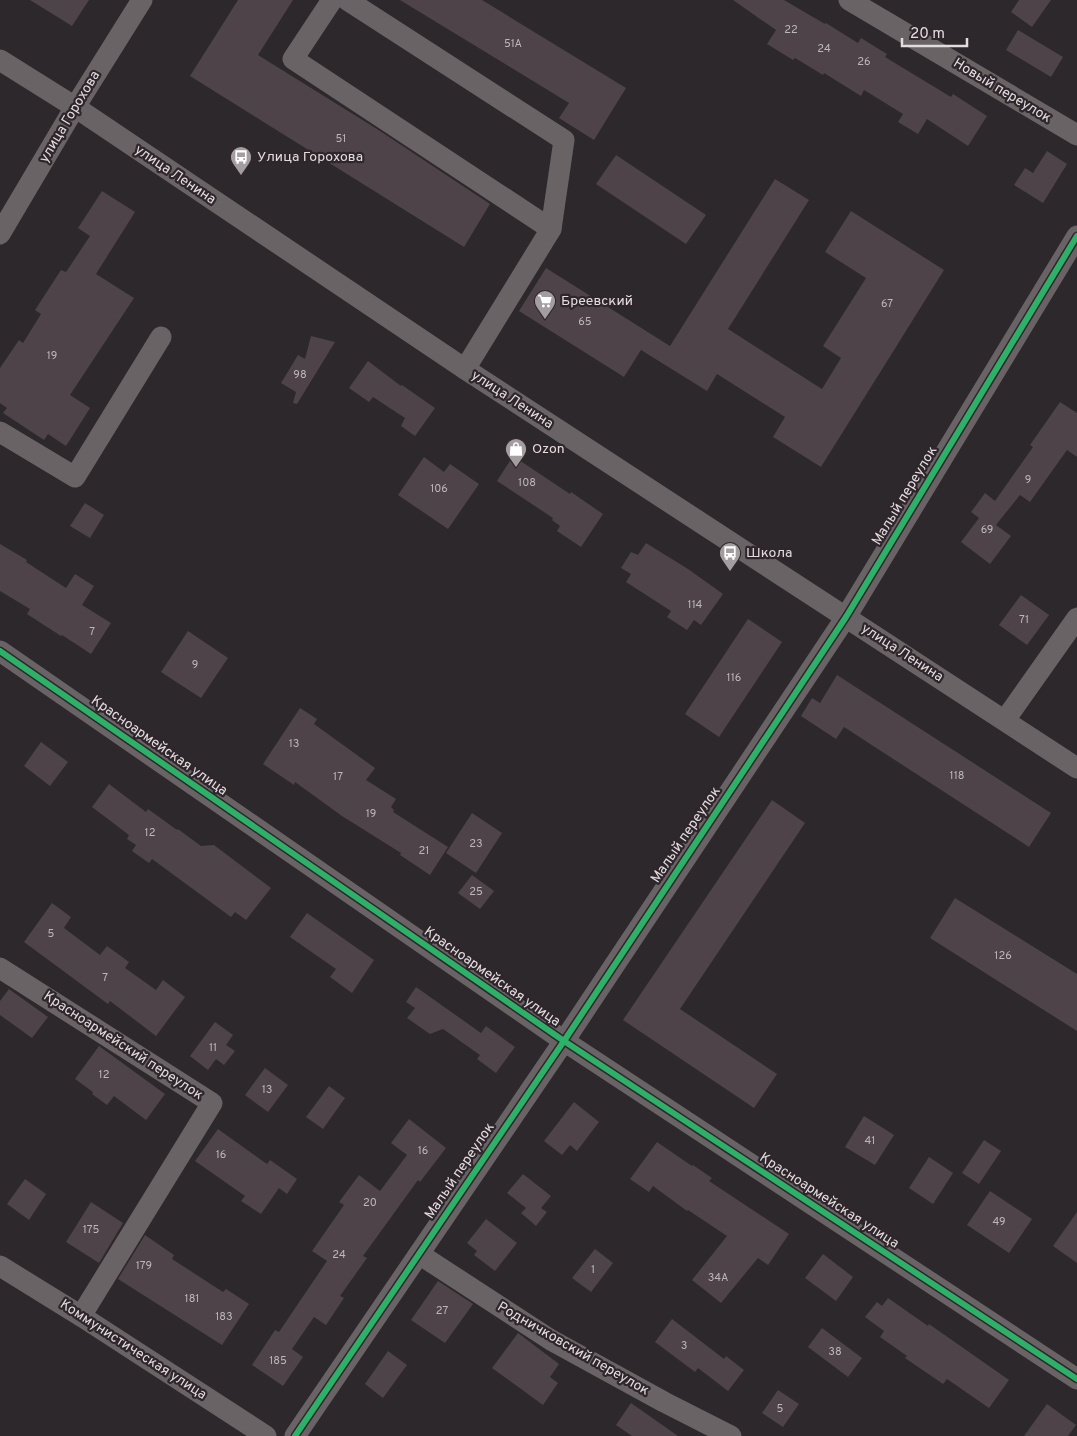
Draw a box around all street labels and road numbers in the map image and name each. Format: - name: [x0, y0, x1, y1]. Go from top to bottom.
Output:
- street label: Новый переулок: [950, 55, 1054, 127]
- street label: улица Горохова: [36, 68, 104, 166]
- street label: улица Ленина: [131, 142, 219, 208]
- street label: улица Ленина: [468, 367, 556, 433]
- street label: Малый переулок: [869, 443, 941, 549]
- street label: улица Ленина: [858, 620, 946, 686]
- street label: Красноармейская улица: [87, 692, 231, 800]
- street label: Малый переулок: [647, 784, 725, 886]
- street label: Красноармейская улица: [420, 923, 564, 1031]
- street label: Красноармейский переулок: [40, 988, 206, 1104]
- street label: Малый переулок: [421, 1120, 499, 1222]
- street label: Красноармейская улица: [756, 1150, 902, 1252]
- street label: Коммунистическая улица: [56, 1296, 210, 1404]
- street label: Родничковский переулок: [494, 1299, 652, 1399]

